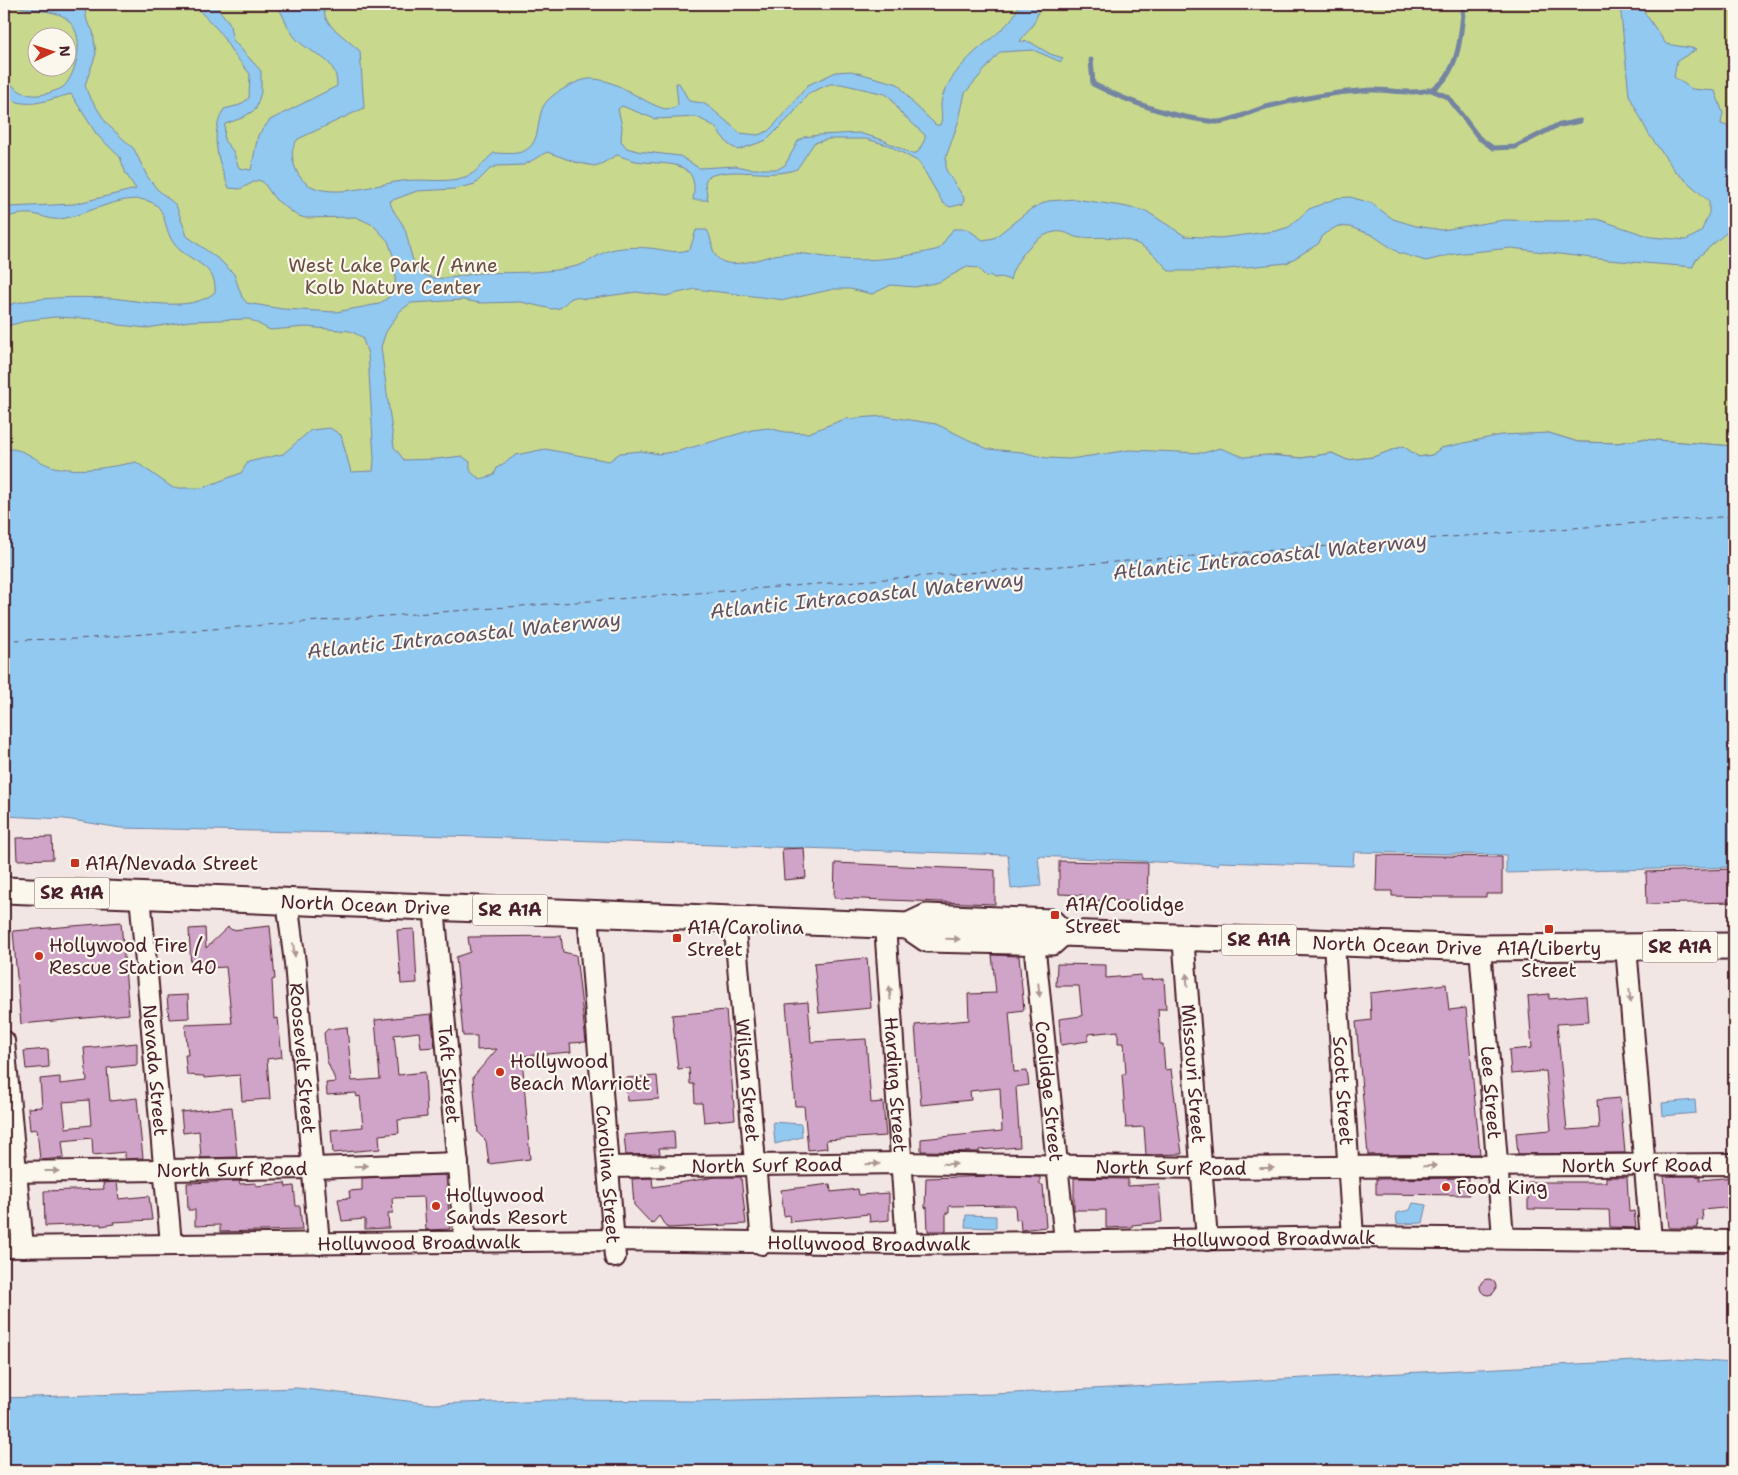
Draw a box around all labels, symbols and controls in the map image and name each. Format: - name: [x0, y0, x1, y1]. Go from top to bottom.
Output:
- north arrow: [28, 28, 78, 78]
- text: N: [56, 45, 74, 57]
- park label: West Lake Park / Anne Kolb Nature Center: [288, 253, 498, 300]
- water label: Atlantic Intracoastal Waterway: [1112, 527, 1428, 585]
- water label: Atlantic Intracoastal Waterway: [709, 566, 1025, 624]
- water label: Atlantic Intracoastal Waterway: [306, 606, 622, 664]
- place label: A1A/Nevada Street: [85, 851, 258, 876]
- marker: A1A/Nevada Street: [69, 857, 81, 869]
- road number: SR A1A: [34, 878, 110, 908]
- street label: North Ocean Drive: [280, 889, 451, 921]
- place label: A1A/Coolidge Street: [1065, 892, 1184, 939]
- road number: SR A1A: [472, 894, 548, 926]
- marker: A1A/Coolidge Street: [1049, 909, 1061, 921]
- place label: A1A/Carolina Street: [687, 915, 804, 962]
- marker: A1A/Liberty Street: [1543, 923, 1555, 935]
- road number: SR A1A: [1222, 924, 1296, 956]
- street label: North Ocean Drive: [1312, 930, 1483, 961]
- marker: A1A/Carolina Street: [671, 932, 683, 944]
- road number: SR A1A: [1642, 932, 1718, 962]
- place label: Hollywood Fire / Rescue Station 40: [49, 933, 217, 980]
- one-way arrow: [945, 936, 961, 944]
- place label: A1A/Liberty Street: [1497, 936, 1601, 983]
- one-way arrow: [290, 942, 298, 958]
- marker: Hollywood Fire / Rescue Station 40: [33, 950, 45, 962]
- one-way arrow: [1182, 971, 1190, 987]
- street label: Roosevelt Street: [284, 982, 322, 1135]
- one-way arrow: [1035, 982, 1043, 998]
- one-way arrow: [885, 984, 893, 1000]
- one-way arrow: [1626, 988, 1634, 1004]
- street label: Nevada Street: [137, 1003, 173, 1137]
- street label: Missouri Street: [1175, 1003, 1211, 1144]
- street label: Harding Street: [878, 1016, 913, 1153]
- street label: Wilson Street: [730, 1018, 765, 1143]
- street label: Coolidge Street: [1029, 1020, 1069, 1163]
- street label: Taft Street: [432, 1024, 466, 1125]
- street label: Scott Street: [1327, 1035, 1359, 1146]
- street label: Lee Street: [1475, 1045, 1507, 1140]
- place label: Hollywood Beach Marriott: [510, 1049, 650, 1096]
- marker: Hollywood Beach Marriott: [494, 1066, 506, 1078]
- street label: Carolina Street: [590, 1104, 626, 1244]
- street label: North Surf Road: [691, 1152, 843, 1179]
- street label: North Surf Road: [1561, 1152, 1713, 1178]
- street label: North Surf Road: [1095, 1154, 1247, 1181]
- street label: North Surf Road: [156, 1156, 308, 1183]
- one-way arrow: [865, 1160, 881, 1168]
- one-way arrow: [942, 1160, 958, 1168]
- one-way arrow: [354, 1162, 370, 1170]
- one-way arrow: [650, 1162, 666, 1170]
- one-way arrow: [1422, 1162, 1438, 1170]
- one-way arrow: [1260, 1164, 1276, 1172]
- one-way arrow: [45, 1167, 61, 1175]
- place label: Food King: [1456, 1175, 1548, 1200]
- marker: Food King: [1440, 1181, 1452, 1193]
- place label: Hollywood Sands Resort: [446, 1183, 568, 1230]
- marker: Hollywood Sands Resort: [430, 1200, 442, 1212]
- street label: Hollywood Broadwalk: [1172, 1225, 1376, 1253]
- street label: Hollywood Broadwalk: [317, 1229, 521, 1256]
- street label: Hollywood Broadwalk: [767, 1230, 971, 1257]

